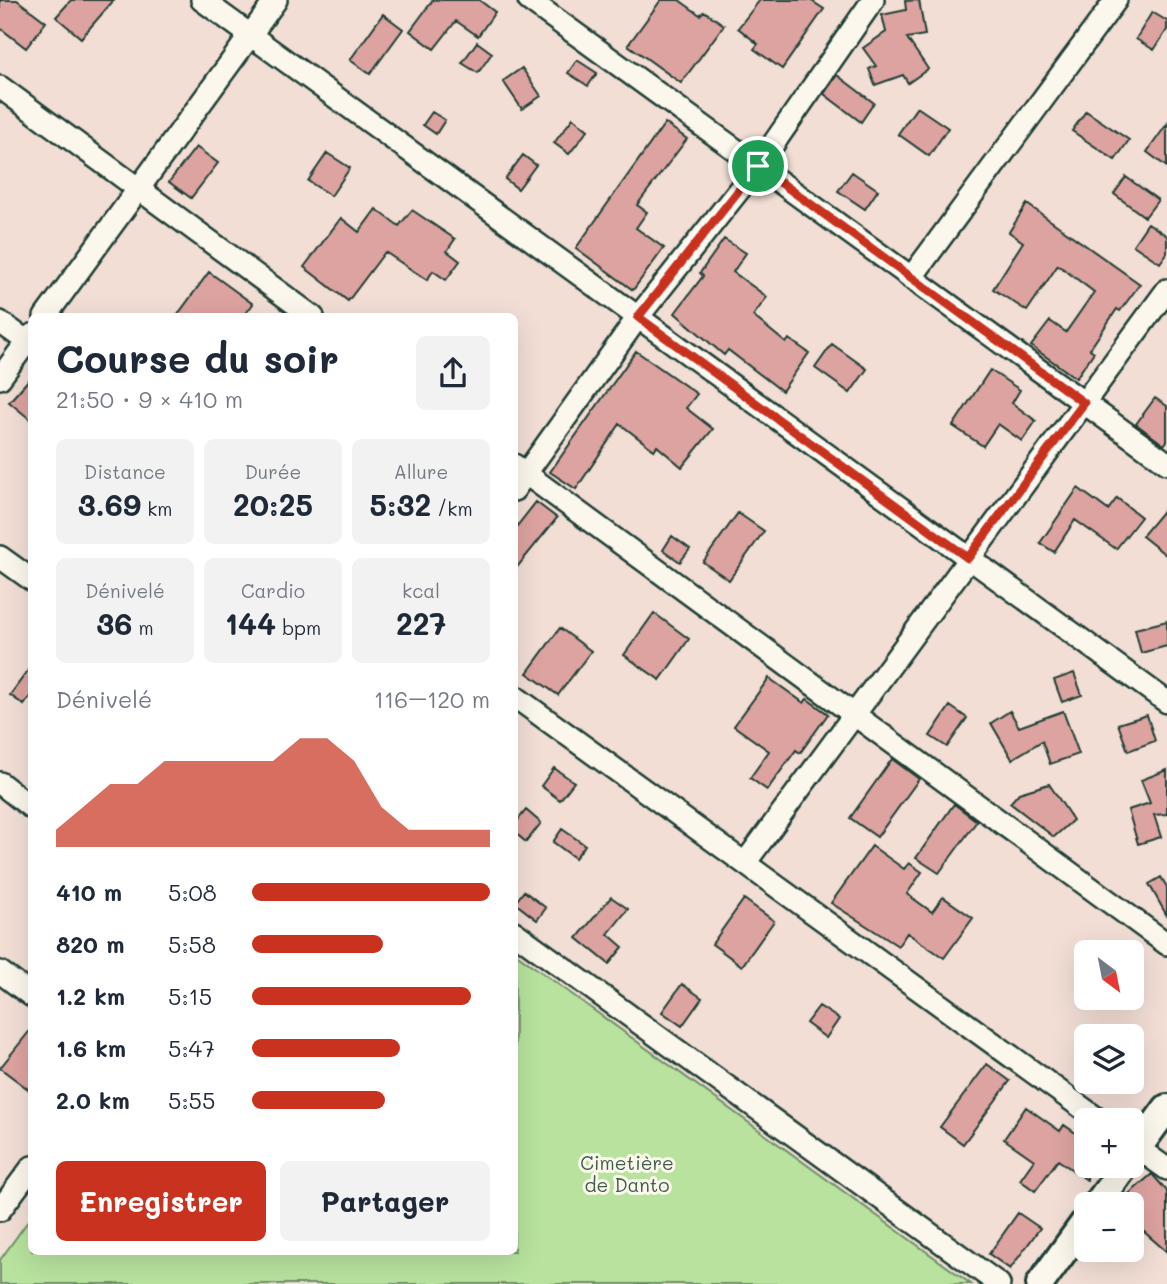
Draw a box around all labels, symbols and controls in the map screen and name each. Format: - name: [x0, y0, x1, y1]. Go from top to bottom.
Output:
- pin: [728, 136, 788, 196]
- icon: arrive: [739, 147, 777, 185]
- text: Course du soir: [56, 333, 339, 383]
- button: share: [416, 336, 490, 410]
- text: 21:50 · 9 × 410 m: [56, 384, 243, 414]
- text: Distance: [84, 459, 166, 484]
- text: Durée: [245, 459, 301, 484]
- text: Allure: [394, 459, 448, 484]
- text: 3.69: [78, 484, 141, 524]
- text: 20:25: [233, 484, 313, 524]
- text: 5:32: [369, 484, 431, 524]
- text: km: [141, 496, 172, 521]
- text: /km: [431, 496, 473, 521]
- text: Dénivelé: [85, 578, 165, 603]
- text: Cardio: [241, 578, 305, 603]
- text: kcal: [402, 578, 440, 603]
- text: 36: [96, 603, 132, 643]
- text: 144: [225, 603, 276, 643]
- text: 227: [396, 603, 446, 643]
- text: m: [132, 615, 154, 640]
- text: bpm: [276, 615, 321, 640]
- text: Dénivelé: [56, 684, 152, 714]
- text: 116–120 m: [374, 684, 490, 714]
- text: 410 m: [56, 877, 122, 907]
- text: 5:08: [168, 877, 217, 907]
- text: 820 m: [56, 929, 124, 959]
- text: 5:58: [168, 929, 216, 959]
- north arrow: [1074, 940, 1144, 1010]
- map controls: [1074, 940, 1144, 1262]
- text: 1.2 km: [56, 981, 125, 1011]
- text: 5:15: [168, 981, 212, 1011]
- button: layers: [1074, 1024, 1144, 1094]
- text: 1.6 km: [56, 1033, 126, 1063]
- text: 5:47: [168, 1033, 215, 1063]
- text: 2.0 km: [56, 1085, 130, 1115]
- text: 5:55: [168, 1085, 215, 1115]
- button: +: [1074, 1108, 1144, 1178]
- park label: Cimetière de Danto: [580, 1150, 674, 1197]
- button: Enregistrer: [56, 1161, 266, 1241]
- button: Partager: [280, 1161, 490, 1241]
- button: −: [1074, 1192, 1144, 1262]

